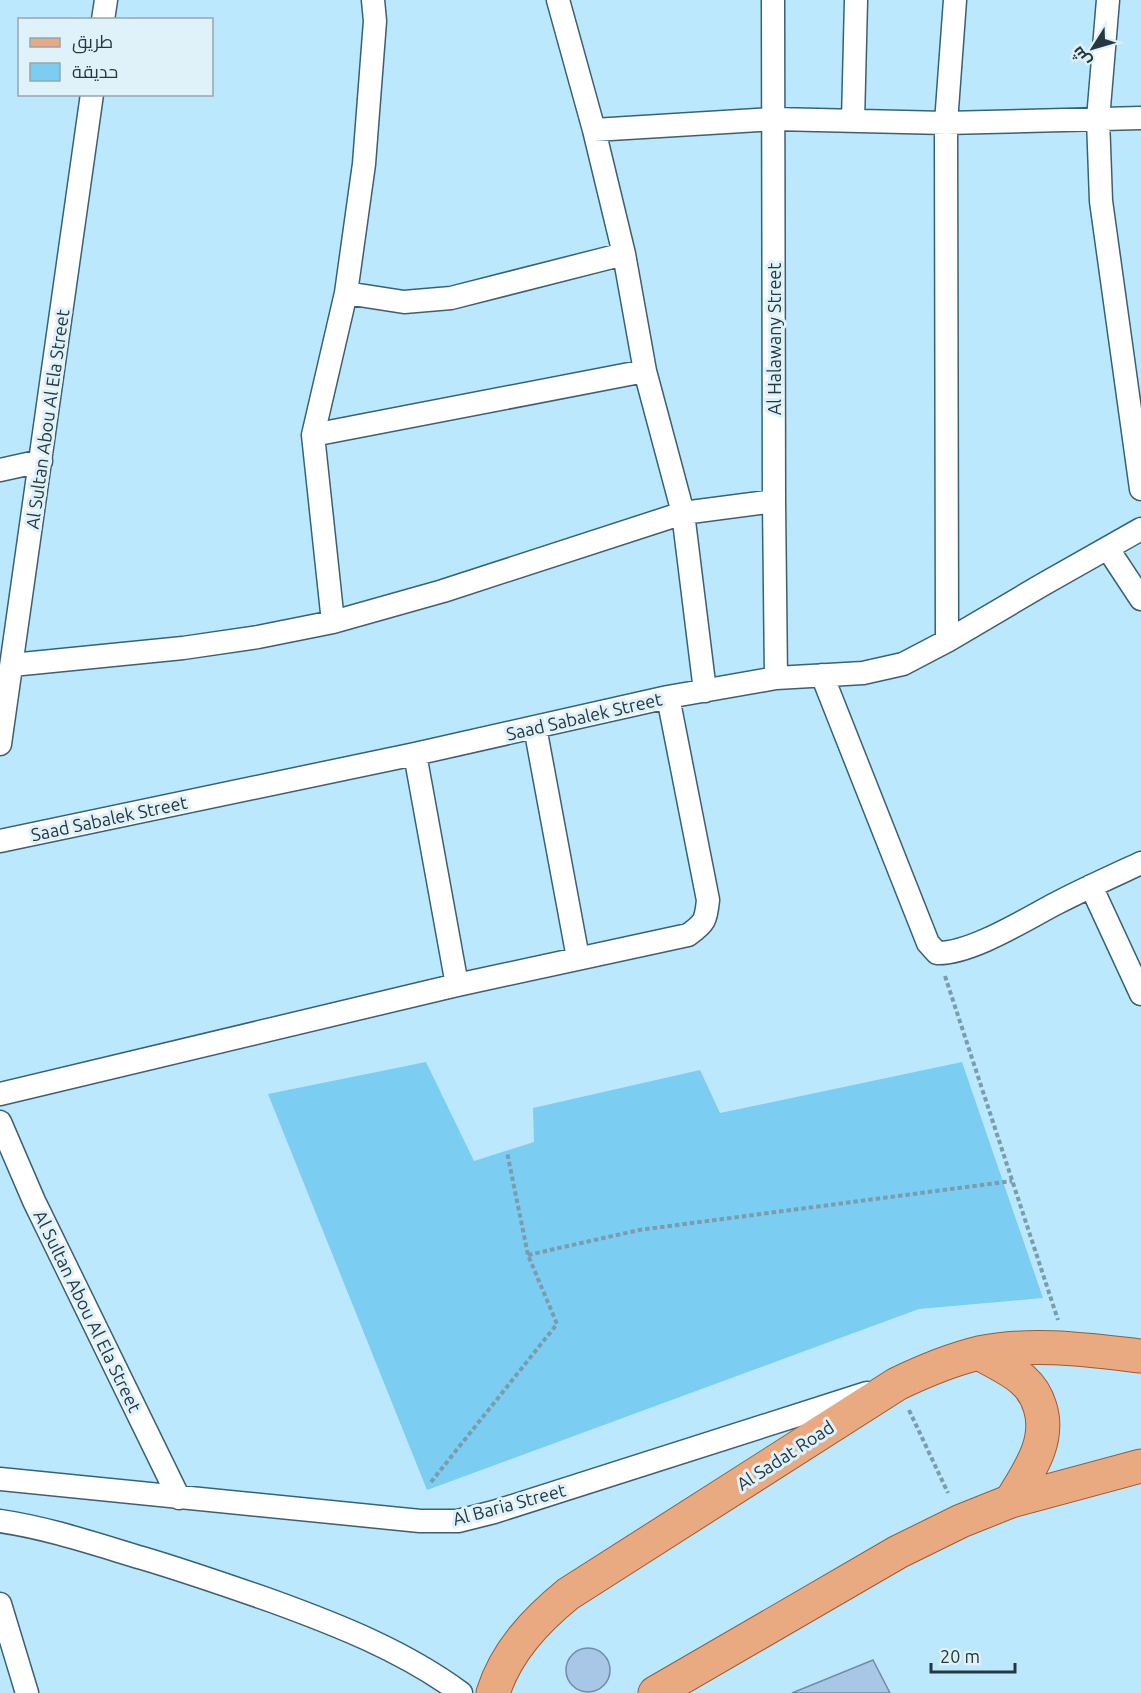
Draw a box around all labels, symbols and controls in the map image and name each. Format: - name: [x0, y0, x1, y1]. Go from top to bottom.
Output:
- legend: [18, 18, 213, 96]
- north arrow: [1063, 18, 1123, 78]
- text: طريق: [72, 31, 113, 54]
- text: ش: [1068, 43, 1095, 71]
- text: حديقة: [72, 61, 118, 81]
- street label: Al Halawany Street: [764, 263, 784, 415]
- street label: Al Sultan Abou Al Ela Street: [22, 308, 72, 530]
- street label: Saad Sabalek Street: [504, 688, 664, 744]
- street label: Saad Sabalek Street: [29, 792, 189, 844]
- street label: Al Sultan Abou Al Ela Street: [30, 1207, 146, 1415]
- street label: Al Sadat Road: [733, 1416, 837, 1494]
- street label: Al Baria Street: [450, 1479, 568, 1529]
- scale bar: [931, 1636, 1015, 1674]
- text: 20 m: [940, 1646, 980, 1666]

